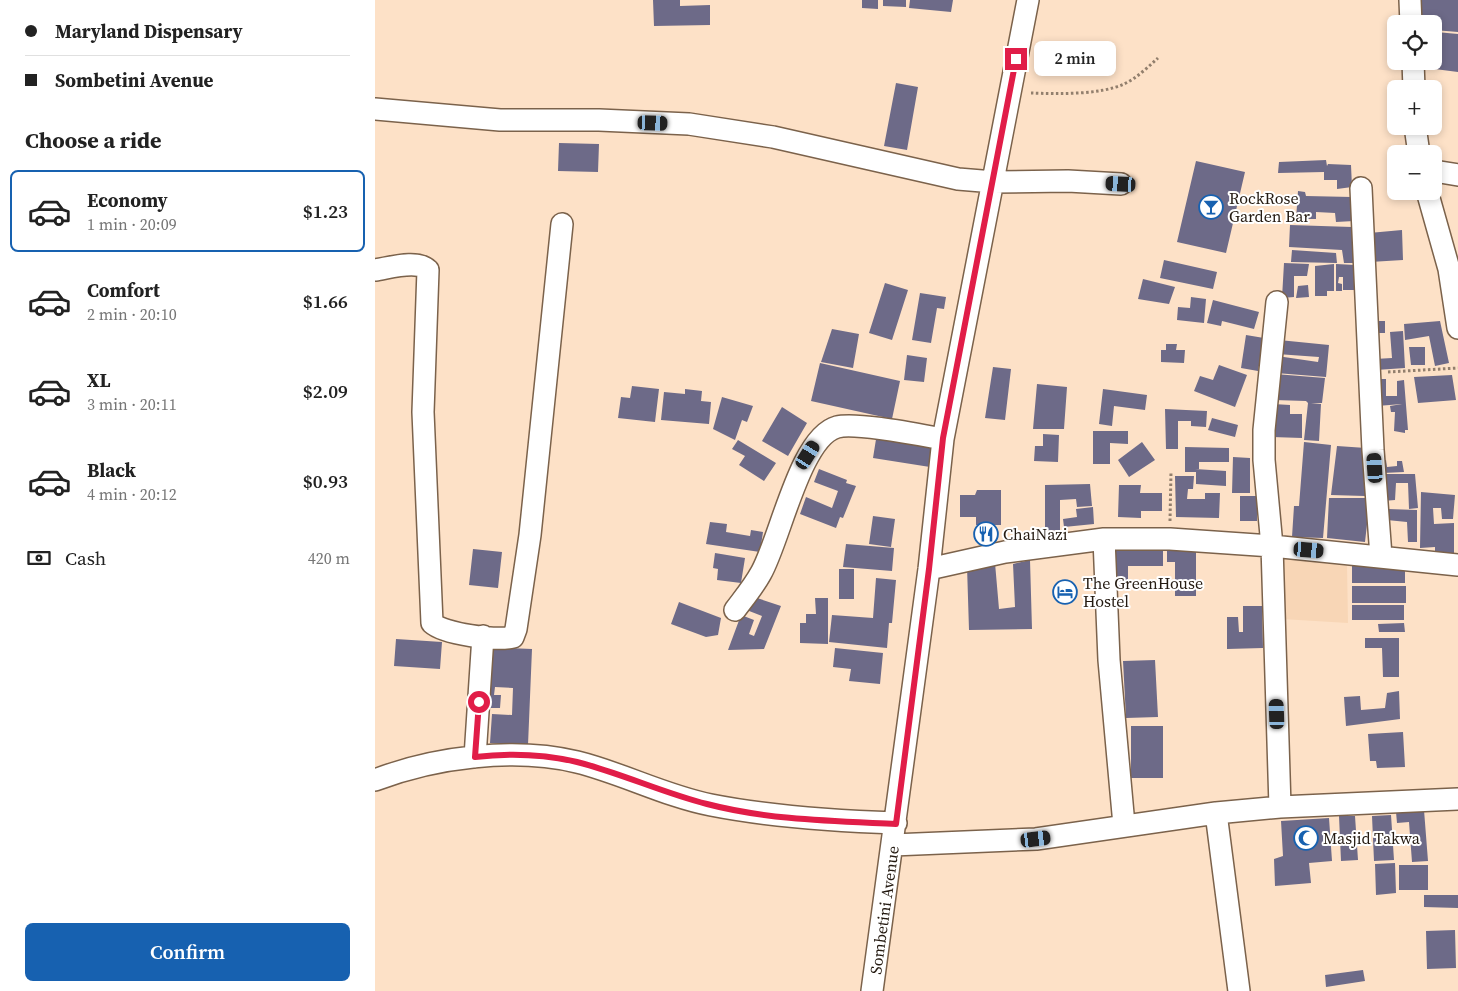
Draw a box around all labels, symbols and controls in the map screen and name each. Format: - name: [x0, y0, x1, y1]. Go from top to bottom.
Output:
- map controls: [1387, 15, 1442, 200]
- button: locate: [1387, 15, 1442, 70]
- text: Maryland Dispensary: [55, 18, 243, 44]
- callout: 2 min: [1033, 42, 1116, 76]
- text: 2 min: [1054, 47, 1096, 69]
- route end: [1005, 48, 1027, 70]
- text: Sombetini Avenue: [55, 67, 214, 93]
- button: +: [1387, 80, 1442, 135]
- car: [637, 115, 668, 131]
- text: Choose a ride: [25, 125, 162, 155]
- button: −: [1387, 145, 1442, 200]
- car: [1105, 176, 1136, 192]
- text: Economy: [87, 187, 168, 213]
- place label: RockRose Garden Bar: [1229, 187, 1310, 227]
- icon: car: [27, 189, 72, 234]
- bar icon: RockRose Garden Bar: [1198, 194, 1224, 220]
- text: $1.23: [303, 198, 348, 224]
- text: 1 min · 20:09: [87, 213, 177, 235]
- text: Comfort: [87, 277, 160, 303]
- icon: car: [27, 279, 72, 324]
- text: $1.66: [303, 288, 348, 314]
- text: 2 min · 20:10: [87, 303, 177, 325]
- text: XL: [87, 367, 110, 393]
- icon: car: [27, 369, 72, 414]
- text: $2.09: [303, 378, 348, 404]
- text: 3 min · 20:11: [87, 393, 177, 415]
- car: [793, 438, 822, 472]
- car: [1366, 453, 1383, 483]
- text: Black: [87, 457, 136, 483]
- icon: car: [27, 459, 72, 504]
- text: $0.93: [303, 468, 348, 494]
- text: 4 min · 20:12: [87, 483, 177, 505]
- restaurant icon: ChaiNazi: [973, 521, 999, 547]
- place label: ChaiNazi: [1003, 523, 1068, 545]
- car: [1293, 541, 1324, 559]
- icon: cash: [25, 544, 53, 572]
- text: Cash: [65, 545, 106, 571]
- text: 420 m: [308, 547, 350, 569]
- place label: The GreenHouse Hostel: [1083, 572, 1203, 612]
- hotel icon: The GreenHouse Hostel: [1052, 579, 1078, 605]
- route start: [468, 691, 490, 713]
- car: [1268, 699, 1285, 729]
- mosque icon: Masjid Takwa: [1293, 825, 1319, 851]
- place label: Masjid Takwa: [1323, 827, 1421, 849]
- car: [1020, 830, 1051, 848]
- street label: Sombetini Avenue: [864, 844, 904, 976]
- button: Confirm: [25, 923, 350, 981]

